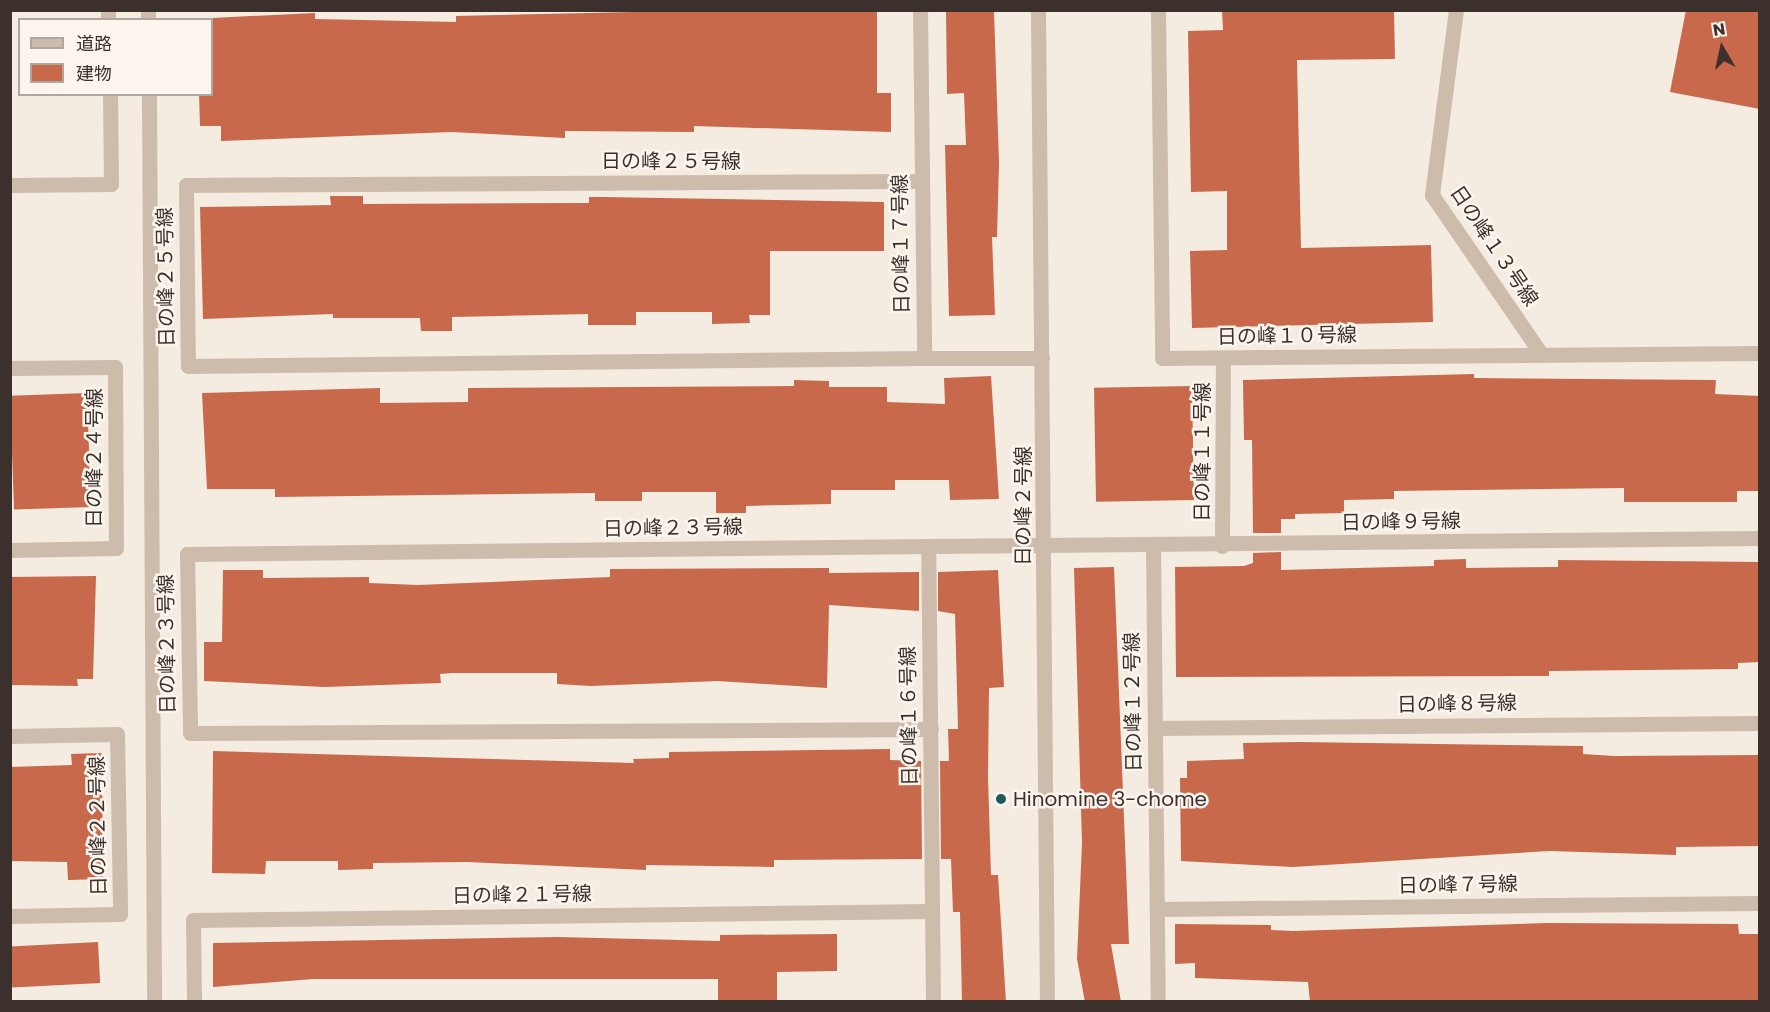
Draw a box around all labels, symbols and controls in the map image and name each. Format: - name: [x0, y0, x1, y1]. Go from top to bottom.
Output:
- text: N: [1711, 17, 1727, 42]
- legend: [18, 18, 213, 96]
- north arrow: [1692, 18, 1752, 78]
- text: 道路: [76, 31, 112, 56]
- text: 建物: [76, 61, 112, 86]
- street label: 日の峰２５号線: [601, 149, 741, 173]
- street label: 日の峰１７号線: [888, 174, 914, 314]
- street label: 日の峰１３号線: [1445, 181, 1543, 311]
- street label: 日の峰２５号線: [153, 207, 179, 347]
- street label: 日の峰１０号線: [1217, 323, 1357, 349]
- street label: 日の峰１１号線: [1190, 382, 1214, 522]
- street label: 日の峰２４号線: [82, 388, 106, 528]
- street label: 日の峰２号線: [1011, 446, 1035, 566]
- street label: 日の峰９号線: [1341, 509, 1461, 535]
- street label: 日の峰２３号線: [603, 515, 743, 541]
- street label: 日の峰２３号線: [154, 574, 180, 714]
- street label: 日の峰１２号線: [1120, 632, 1146, 772]
- street label: 日の峰１６号線: [896, 646, 922, 786]
- street label: 日の峰８号線: [1397, 691, 1517, 717]
- street label: 日の峰２２号線: [85, 756, 111, 896]
- place label: Hinomine 3-chome: [1013, 787, 1207, 811]
- marker: Hinomine 3-chome: [994, 792, 1008, 806]
- street label: 日の峰７号線: [1398, 872, 1518, 898]
- street label: 日の峰２１号線: [452, 882, 592, 908]

